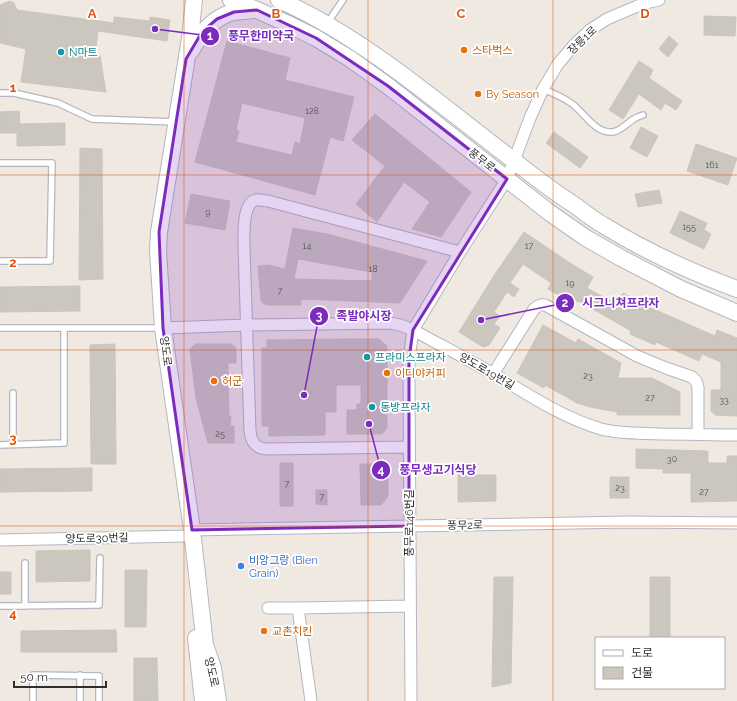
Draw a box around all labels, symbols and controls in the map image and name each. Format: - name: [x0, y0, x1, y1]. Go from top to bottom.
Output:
- text: A: [88, 6, 97, 21]
- text: B: [272, 6, 281, 21]
- text: C: [457, 6, 466, 21]
- text: D: [640, 6, 650, 21]
- callout: 풍무한미약국: [200, 24, 302, 48]
- street label: 장릉1로: [565, 24, 600, 57]
- text: 1: [207, 29, 213, 43]
- text: 풍무한미약국: [228, 29, 294, 43]
- place label: 스타벅스: [472, 44, 512, 57]
- marker: 스타벅스: [459, 45, 469, 55]
- place label: N마트: [69, 46, 98, 59]
- marker: N마트: [56, 47, 66, 57]
- text: 1: [10, 80, 17, 95]
- place label: By Season: [486, 88, 539, 101]
- marker: By Season: [473, 89, 483, 99]
- house number: 128: [305, 106, 319, 116]
- street label: 풍무로: [466, 146, 498, 175]
- house number: 161: [705, 160, 719, 170]
- house number: 9: [205, 207, 211, 217]
- house number: 155: [682, 222, 696, 232]
- house number: 14: [303, 241, 311, 251]
- house number: 17: [525, 241, 533, 251]
- text: 2: [9, 255, 17, 270]
- house number: 18: [368, 264, 378, 274]
- house number: 19: [565, 278, 575, 288]
- house number: 7: [278, 286, 283, 296]
- callout: 시그니쳐프라자: [555, 291, 668, 315]
- text: 2: [562, 296, 569, 310]
- text: 시그니쳐프라자: [582, 296, 660, 310]
- callout: 족발야시장: [309, 304, 400, 328]
- text: 3: [316, 309, 323, 323]
- text: 족발야시장: [336, 309, 392, 323]
- street label: 양도로: [157, 335, 174, 367]
- street label: 양도로19번길: [457, 350, 517, 393]
- place label: 프라미스프라자: [375, 351, 446, 364]
- marker: 프라미스프라자: [362, 352, 372, 362]
- place label: 이디야커피: [395, 367, 446, 380]
- marker: 이디야커피: [382, 368, 392, 378]
- house number: 23: [583, 371, 593, 381]
- place label: 허군: [222, 375, 242, 388]
- marker: 허군: [209, 376, 219, 386]
- house number: 27: [645, 393, 655, 403]
- house number: 33: [719, 395, 729, 405]
- place label: 동방프라자: [380, 401, 431, 414]
- marker: 동방프라자: [367, 402, 377, 412]
- house number: 25: [215, 429, 225, 439]
- text: 3: [9, 431, 17, 446]
- house number: 30: [667, 454, 678, 464]
- callout: 풍무생고기식당: [371, 458, 485, 482]
- text: 4: [378, 463, 385, 477]
- text: 풍무생고기식당: [399, 463, 477, 477]
- house number: 7: [285, 479, 290, 489]
- house number: 23: [615, 483, 625, 493]
- house number: 27: [699, 487, 709, 497]
- street label: 풍무로146번길: [403, 489, 416, 557]
- house number: 7: [320, 492, 325, 502]
- street label: 풍무2로: [447, 519, 483, 532]
- street label: 양도로30번길: [65, 531, 129, 546]
- place label: 비앙그랑 (Bien Grain): [249, 554, 318, 580]
- marker: 비앙그랑 (Bien Grain): [236, 561, 246, 571]
- text: 4: [9, 606, 17, 621]
- place label: 교촌치킨: [272, 625, 312, 638]
- marker: 교촌치킨: [259, 626, 269, 636]
- legend: [595, 637, 725, 689]
- text: 도로: [631, 646, 653, 660]
- street label: 양도로: [202, 656, 221, 688]
- scale bar: [14, 663, 106, 689]
- text: 건물: [631, 666, 653, 680]
- text: 50 m: [20, 670, 48, 684]

